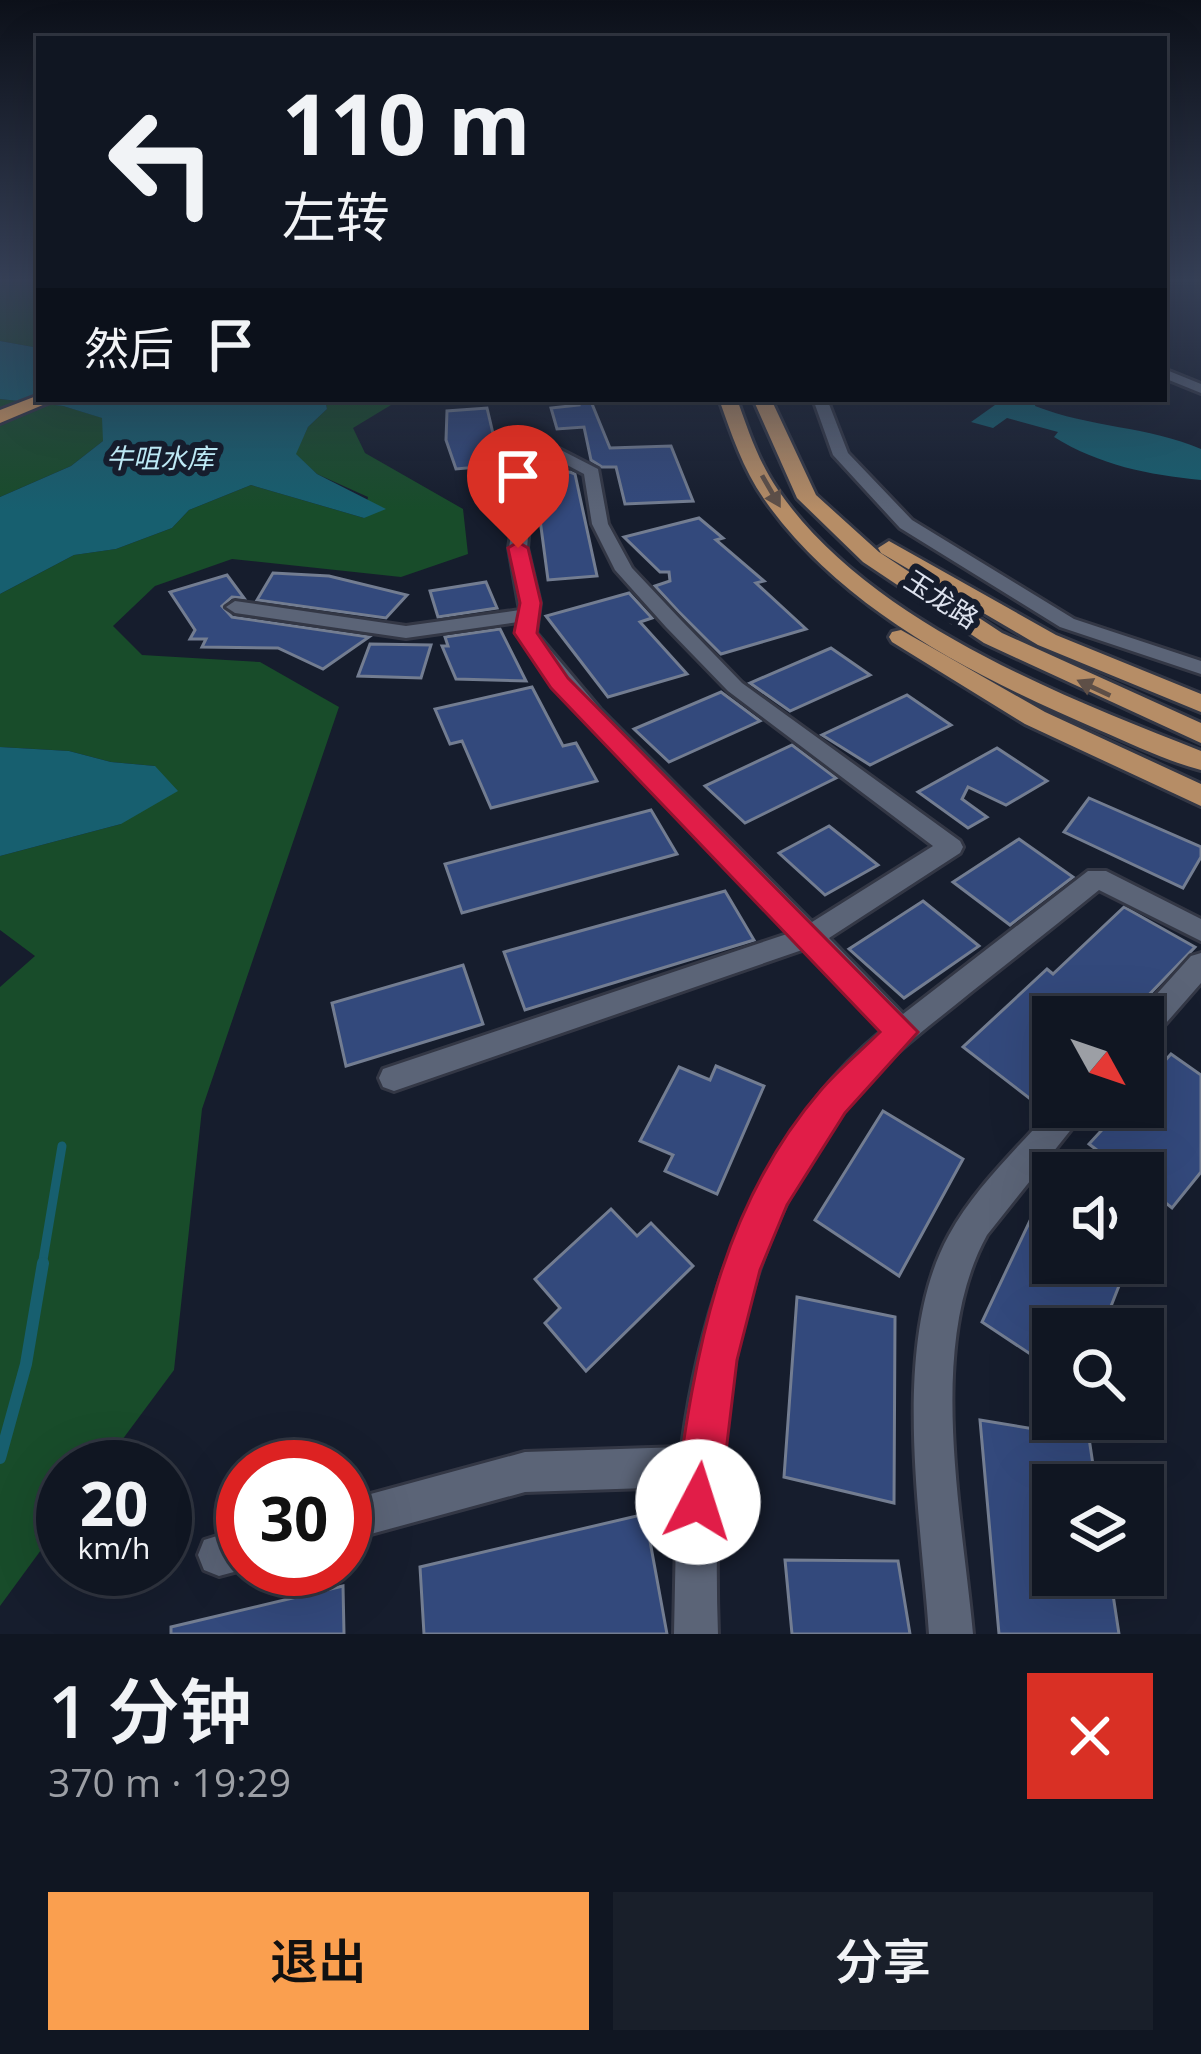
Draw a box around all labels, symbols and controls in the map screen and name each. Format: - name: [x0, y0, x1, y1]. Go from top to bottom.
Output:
- text: 110 m: [282, 65, 530, 180]
- icon: left: [84, 84, 240, 240]
- text: 左转: [282, 179, 390, 253]
- icon: arrive: [198, 312, 264, 378]
- text: 然后: [84, 317, 174, 378]
- pin: [467, 425, 569, 548]
- water label: 牛咀水库: [106, 439, 218, 476]
- icon: arrive: [485, 443, 551, 509]
- one-way arrow: [760, 474, 781, 508]
- street label: 玉龙路: [898, 561, 986, 636]
- one-way arrow: [1076, 678, 1111, 698]
- north arrow: [1032, 996, 1164, 1128]
- map controls: [1032, 996, 1164, 1596]
- button: sound: [1032, 1152, 1164, 1284]
- button: search: [1032, 1308, 1164, 1440]
- position arrow: [635, 1439, 761, 1565]
- speed limit sign: 30: [216, 1440, 372, 1596]
- text: 20: [80, 1462, 148, 1544]
- button: layers: [1032, 1464, 1164, 1596]
- text: km/h: [78, 1527, 150, 1568]
- text: 1 分钟: [48, 1661, 252, 1759]
- button: close: [1027, 1673, 1153, 1799]
- text: 370 m · 19:29: [48, 1755, 291, 1808]
- button: 退出: [48, 1892, 589, 2030]
- button: 分享: [613, 1892, 1153, 2030]

